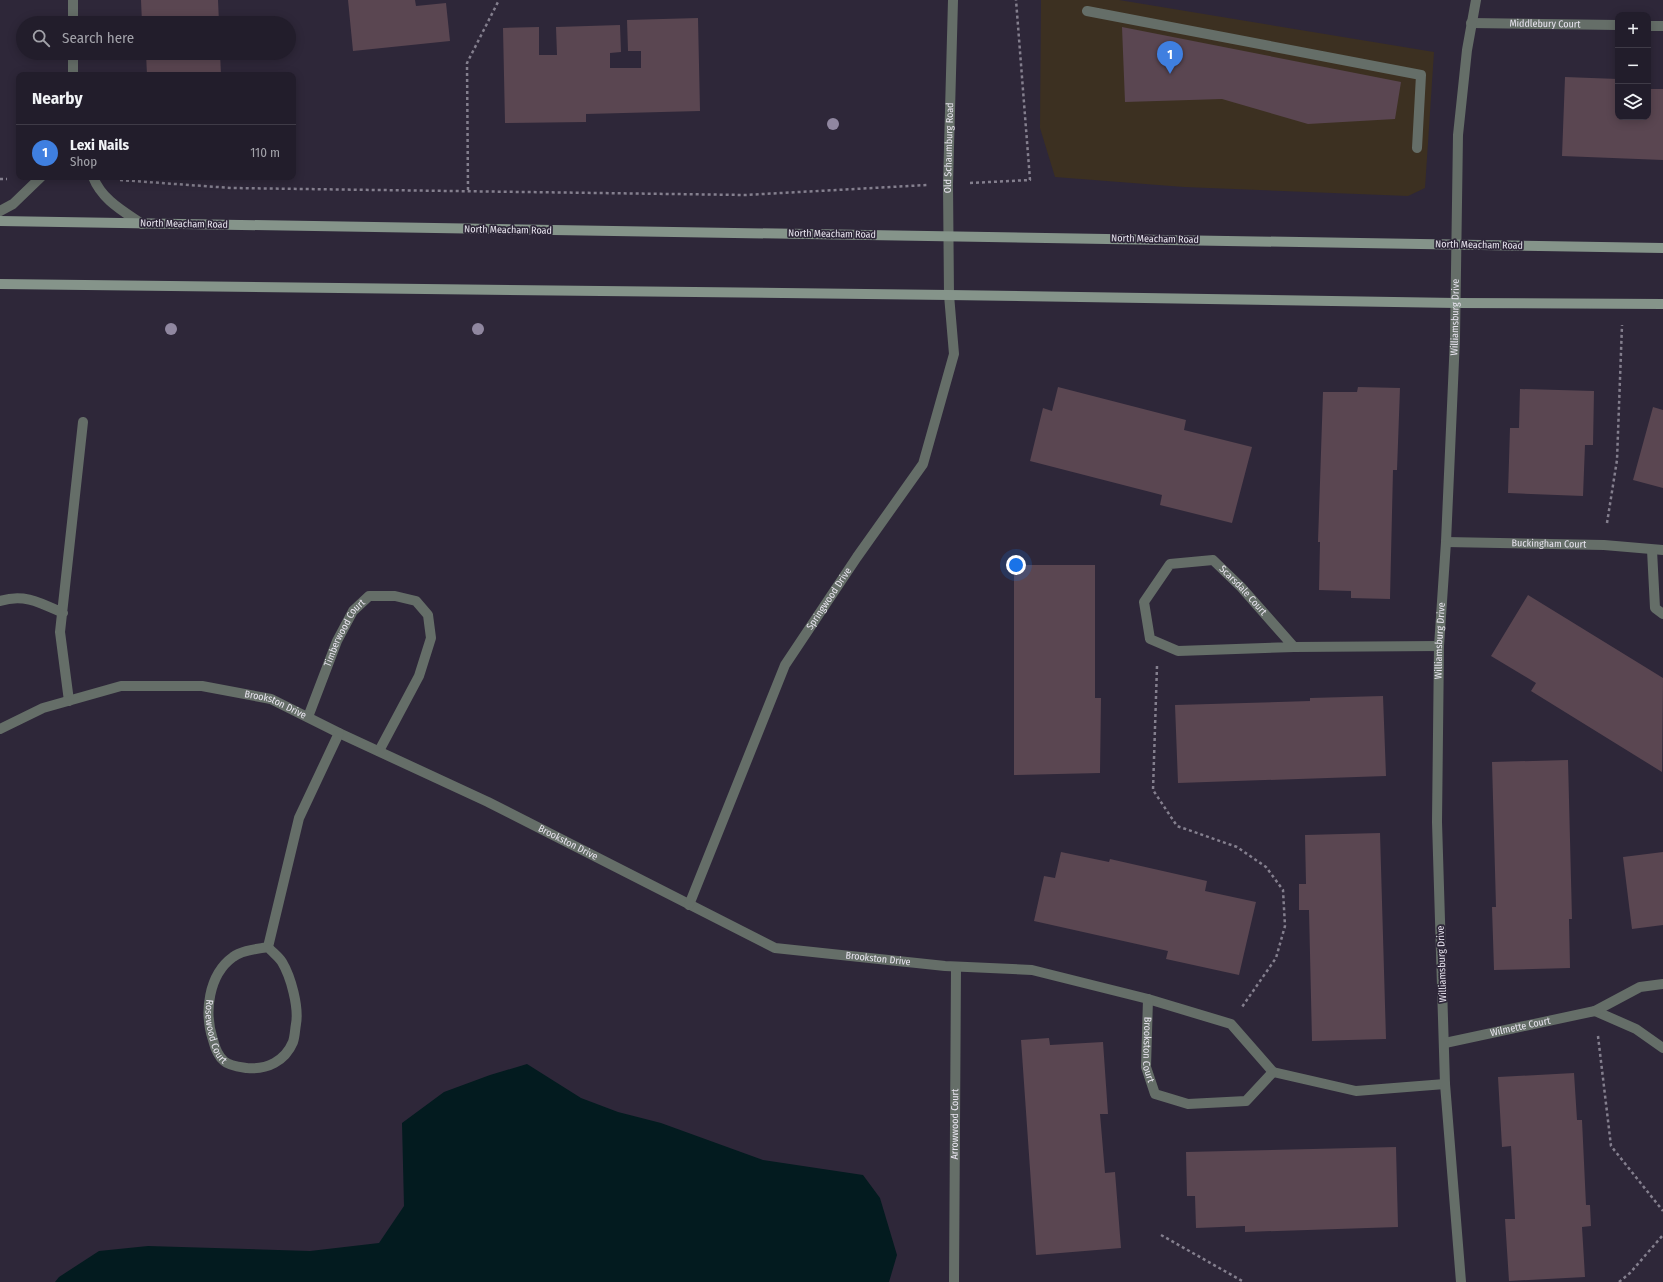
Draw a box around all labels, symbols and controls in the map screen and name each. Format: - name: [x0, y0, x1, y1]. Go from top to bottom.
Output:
- map controls: [1615, 12, 1651, 120]
- button: +: [1615, 12, 1651, 48]
- search box: [16, 16, 296, 60]
- street label: Middlebury Court: [1509, 18, 1581, 30]
- icon: search: [30, 27, 52, 49]
- text: Search here: [62, 29, 134, 47]
- pin: 1: [1157, 41, 1183, 74]
- button: −: [1615, 48, 1651, 84]
- button: layers: [1615, 84, 1651, 120]
- text: Nearby: [32, 88, 83, 109]
- street label: Old Schaumburg Road: [942, 102, 956, 193]
- text: Lexi Nails: [70, 136, 129, 154]
- text: 1: [42, 145, 48, 160]
- text: 110 m: [250, 145, 280, 160]
- text: Shop: [70, 154, 97, 169]
- street label: North Meacham Road: [140, 217, 228, 231]
- street label: North Meacham Road: [464, 223, 552, 237]
- street label: North Meacham Road: [788, 227, 876, 241]
- street label: North Meacham Road: [1111, 232, 1199, 246]
- street label: North Meacham Road: [1435, 238, 1523, 252]
- street label: Williamsburg Drive: [1448, 279, 1462, 356]
- street label: Buckingham Court: [1512, 537, 1587, 551]
- your location: [1006, 555, 1026, 575]
- street label: Scarsdale Court: [1217, 563, 1270, 618]
- street label: Springwood Drive: [804, 565, 854, 632]
- street label: Timberwood Court: [322, 596, 368, 669]
- street label: Williamsburg Drive: [1433, 602, 1448, 679]
- street label: Brookston Drive: [244, 688, 308, 722]
- street label: Brookston Drive: [536, 822, 600, 863]
- street label: Williamsburg Drive: [1435, 925, 1449, 1003]
- street label: Brookston Drive: [845, 950, 911, 968]
- street label: Rosewood Court: [203, 999, 230, 1067]
- street label: Wilmette Court: [1489, 1015, 1552, 1039]
- street label: Brookston Court: [1140, 1017, 1157, 1085]
- street label: Arrowwood Court: [949, 1088, 961, 1159]

